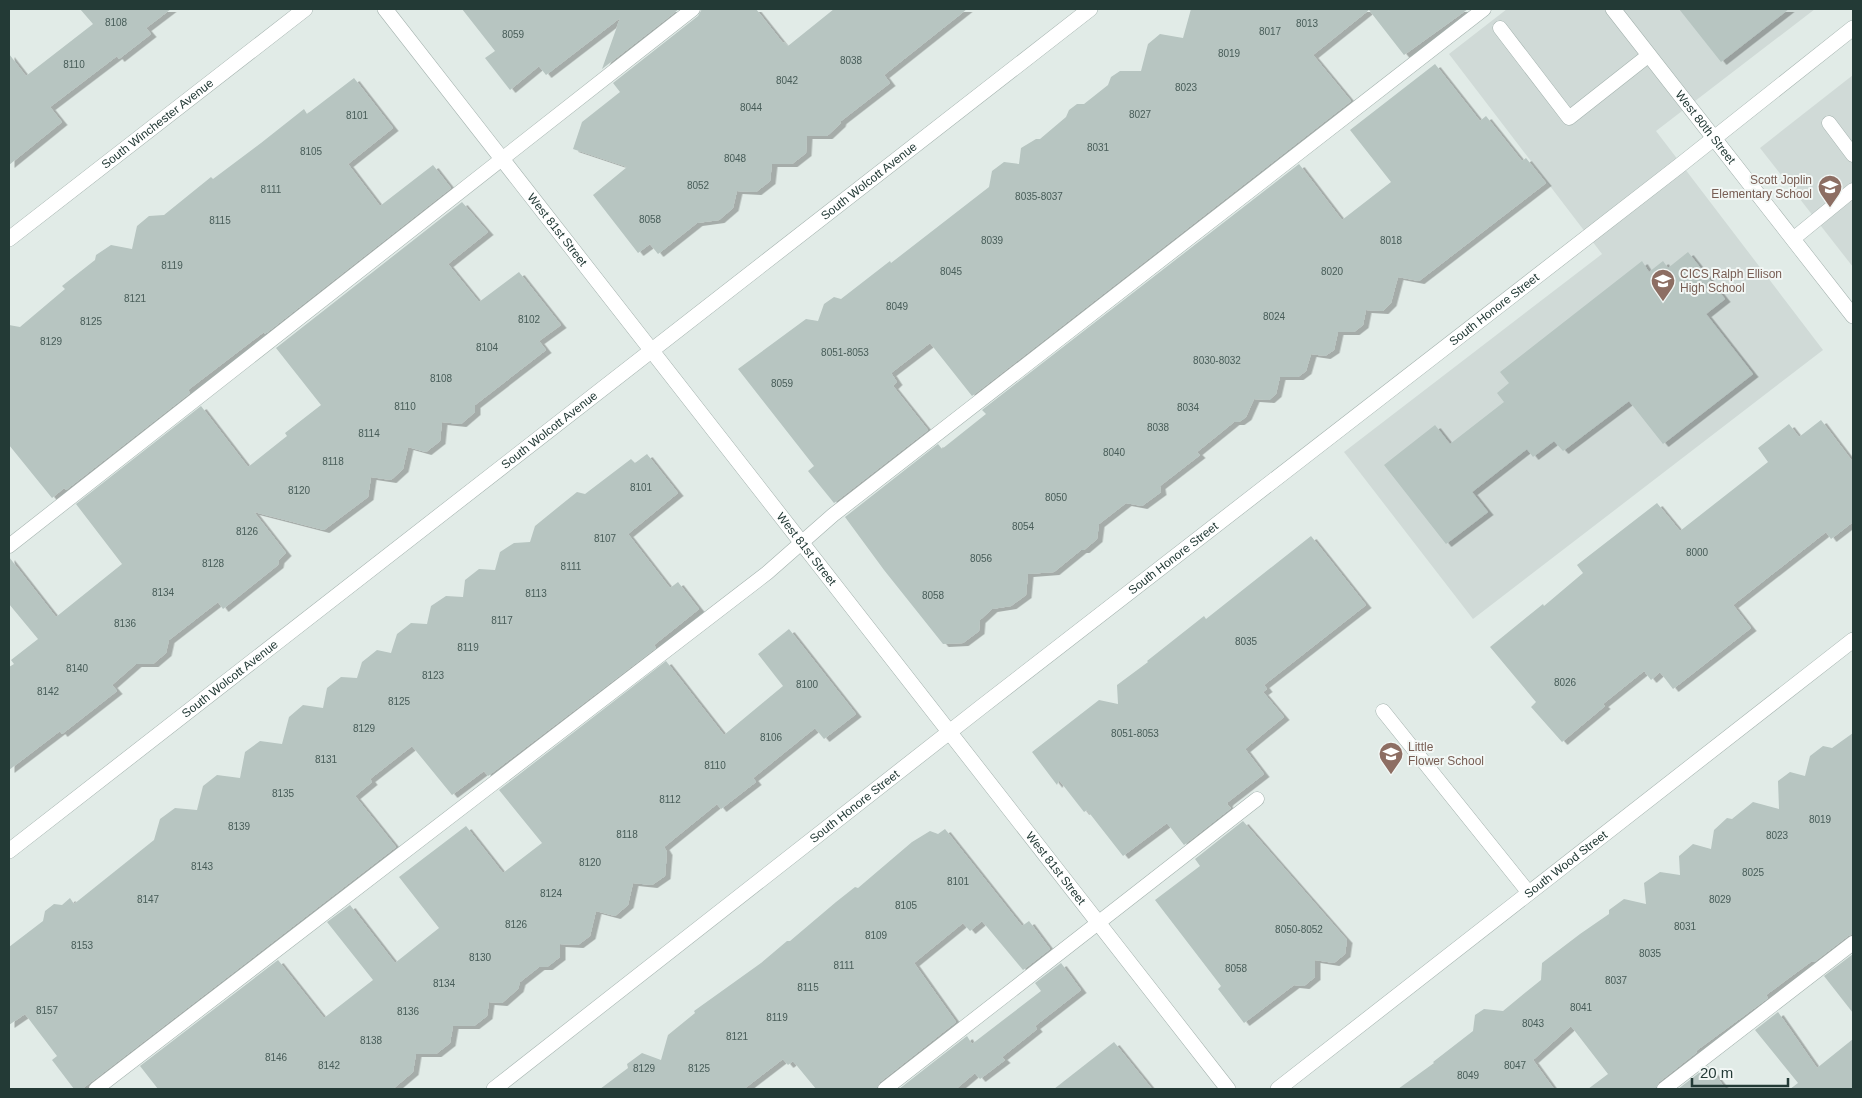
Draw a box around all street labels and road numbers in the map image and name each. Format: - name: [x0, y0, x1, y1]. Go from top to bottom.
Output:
- street label: South Winchester Avenue: [99, 76, 217, 172]
- street label: West 80th Street: [1672, 88, 1739, 167]
- street label: South Wolcott Avenue: [818, 139, 920, 223]
- street label: West 81st Street: [525, 190, 590, 269]
- street label: South Honore Street: [1446, 270, 1542, 349]
- street label: South Wolcott Avenue: [499, 388, 600, 472]
- street label: West 81st Street: [774, 510, 840, 589]
- street label: South Honore Street: [1126, 519, 1221, 597]
- street label: South Wolcott Avenue: [179, 637, 281, 721]
- street label: South Honore Street: [807, 767, 902, 846]
- street label: South Wood Street: [1521, 827, 1610, 901]
- street label: West 81st Street: [1023, 829, 1089, 908]

